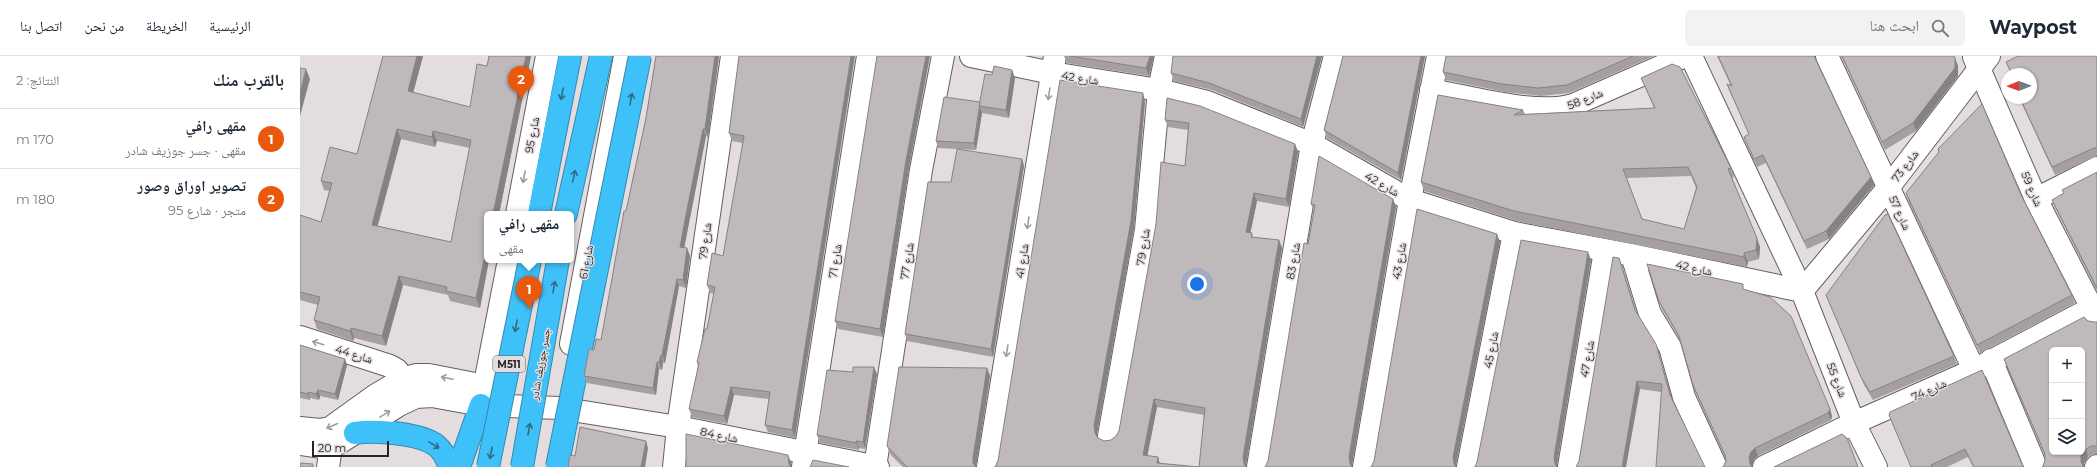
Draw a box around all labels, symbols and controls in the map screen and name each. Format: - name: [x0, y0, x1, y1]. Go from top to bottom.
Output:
- search box: [1685, 10, 1965, 46]
- text: ابحث هنا: [1869, 16, 1919, 35]
- text: Waypost: [1989, 16, 2077, 39]
- text: اتصل بنا: [20, 17, 62, 35]
- text: من نحن: [84, 17, 124, 35]
- text: الخريطة: [146, 17, 187, 35]
- text: الرئيسية: [209, 17, 251, 35]
- icon: search: [1929, 17, 1951, 39]
- pin: 2: [508, 66, 534, 99]
- street label: شارع 42: [1060, 68, 1100, 88]
- north arrow: [2001, 68, 2037, 104]
- text: بالقرب منك: [213, 70, 284, 90]
- text: النتائج: 2: [16, 72, 59, 88]
- street label: شارع 58: [1565, 86, 1605, 112]
- one-way arrow: [558, 87, 566, 100]
- one-way arrow: [1045, 88, 1053, 101]
- one-way arrow: [627, 93, 635, 106]
- text: مقهى رافي: [186, 116, 246, 135]
- street label: شارع 95: [522, 116, 542, 154]
- text: 170 m: [16, 131, 54, 147]
- text: 1: [268, 131, 274, 147]
- text: مقهى · جسر جوزيف شادر: [125, 142, 246, 158]
- street label: شارع 73: [1888, 147, 1922, 185]
- street label: شارع 42: [1362, 169, 1402, 199]
- street label: شارع 59: [2018, 169, 2046, 209]
- one-way arrow: [520, 170, 528, 183]
- one-way arrow: [570, 170, 578, 183]
- text: تصوير اوراق وصور: [138, 176, 246, 195]
- text: 180 m: [16, 191, 55, 207]
- text: 2: [267, 191, 275, 207]
- street label: شارع 57: [1886, 194, 1914, 232]
- text: متجر · شارع 95: [168, 202, 246, 218]
- popup: [484, 211, 574, 263]
- text: مقهى رافي: [499, 214, 559, 233]
- one-way arrow: [1024, 216, 1032, 229]
- street label: شارع 79: [695, 222, 715, 260]
- street label: شارع 79: [1133, 228, 1153, 266]
- text: مقهى: [499, 240, 524, 256]
- street label: شارع 77: [897, 242, 917, 280]
- street label: شارع 83: [1283, 242, 1303, 280]
- street label: شارع 43: [1389, 242, 1409, 280]
- street label: شارع 71: [825, 243, 845, 279]
- street label: شارع 41: [1012, 243, 1032, 279]
- street label: شارع 61: [576, 244, 596, 280]
- street label: شارع 42: [1674, 257, 1714, 279]
- your location: [1187, 274, 1207, 294]
- pin: 1: [516, 276, 542, 309]
- one-way arrow: [550, 281, 558, 294]
- one-way arrow: [512, 319, 520, 332]
- street label: جسر جوزيف شادر: [527, 327, 553, 402]
- street label: شارع 45: [1481, 330, 1501, 370]
- one-way arrow: [311, 339, 324, 346]
- street label: شارع 47: [1577, 340, 1597, 378]
- street label: شارع 44: [334, 342, 374, 366]
- one-way arrow: [1003, 344, 1011, 357]
- map controls: [2049, 347, 2085, 455]
- button: +: [2049, 347, 2085, 383]
- road number: M511: [493, 356, 525, 372]
- street label: شارع 55: [1824, 361, 1850, 399]
- one-way arrow: [440, 374, 453, 382]
- street label: شارع 74: [1909, 376, 1949, 404]
- button: −: [2049, 383, 2085, 419]
- one-way arrow: [379, 409, 391, 417]
- button: layers: [2049, 419, 2085, 455]
- one-way arrow: [525, 422, 533, 435]
- one-way arrow: [326, 423, 338, 430]
- street label: شارع 84: [699, 424, 739, 446]
- scale bar: [312, 439, 389, 458]
- text: 20 m: [318, 441, 346, 455]
- one-way arrow: [428, 442, 440, 450]
- one-way arrow: [487, 446, 495, 459]

